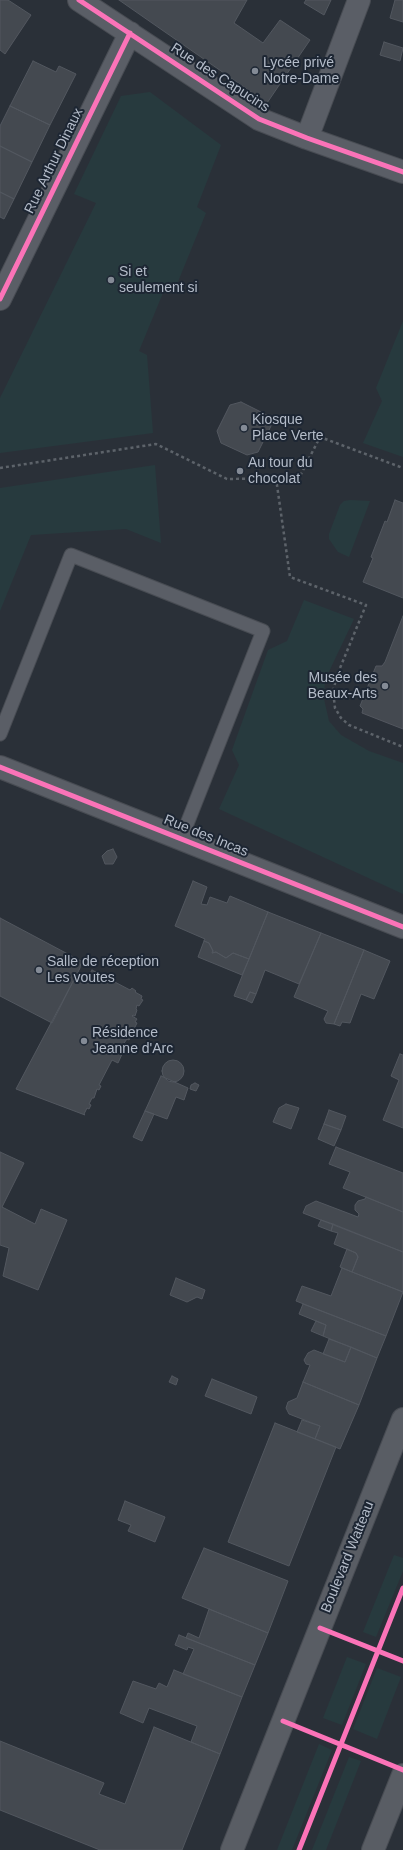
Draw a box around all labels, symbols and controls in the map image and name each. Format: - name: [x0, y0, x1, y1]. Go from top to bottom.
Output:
- street label: Rue des Capucins: [167, 40, 273, 116]
- place label: Lycée privé Notre-Dame: [263, 55, 339, 88]
- marker: Lycée privé Notre-Dame: [250, 66, 260, 76]
- street label: Rue Arthur Dinaux: [21, 106, 87, 216]
- place label: Si et seulement si: [119, 264, 198, 296]
- marker: Si et seulement si: [106, 275, 116, 285]
- place label: Kiosque Place Verte: [252, 412, 324, 444]
- marker: Kiosque Place Verte: [239, 423, 249, 433]
- place label: Au tour du chocolat: [248, 455, 313, 488]
- marker: Au tour du chocolat: [235, 466, 245, 476]
- place label: Musée des Beaux-Arts: [308, 670, 377, 702]
- marker: Musée des Beaux-Arts: [380, 681, 390, 691]
- street label: Rue des Incas: [161, 811, 251, 861]
- place label: Salle de réception Les voutes: [47, 954, 159, 986]
- marker: Salle de réception Les voutes: [34, 965, 44, 975]
- place label: Résidence Jeanne d'Arc: [92, 1025, 173, 1058]
- marker: Résidence Jeanne d'Arc: [79, 1036, 89, 1046]
- street label: Boulevard Watteau: [318, 1499, 378, 1615]

